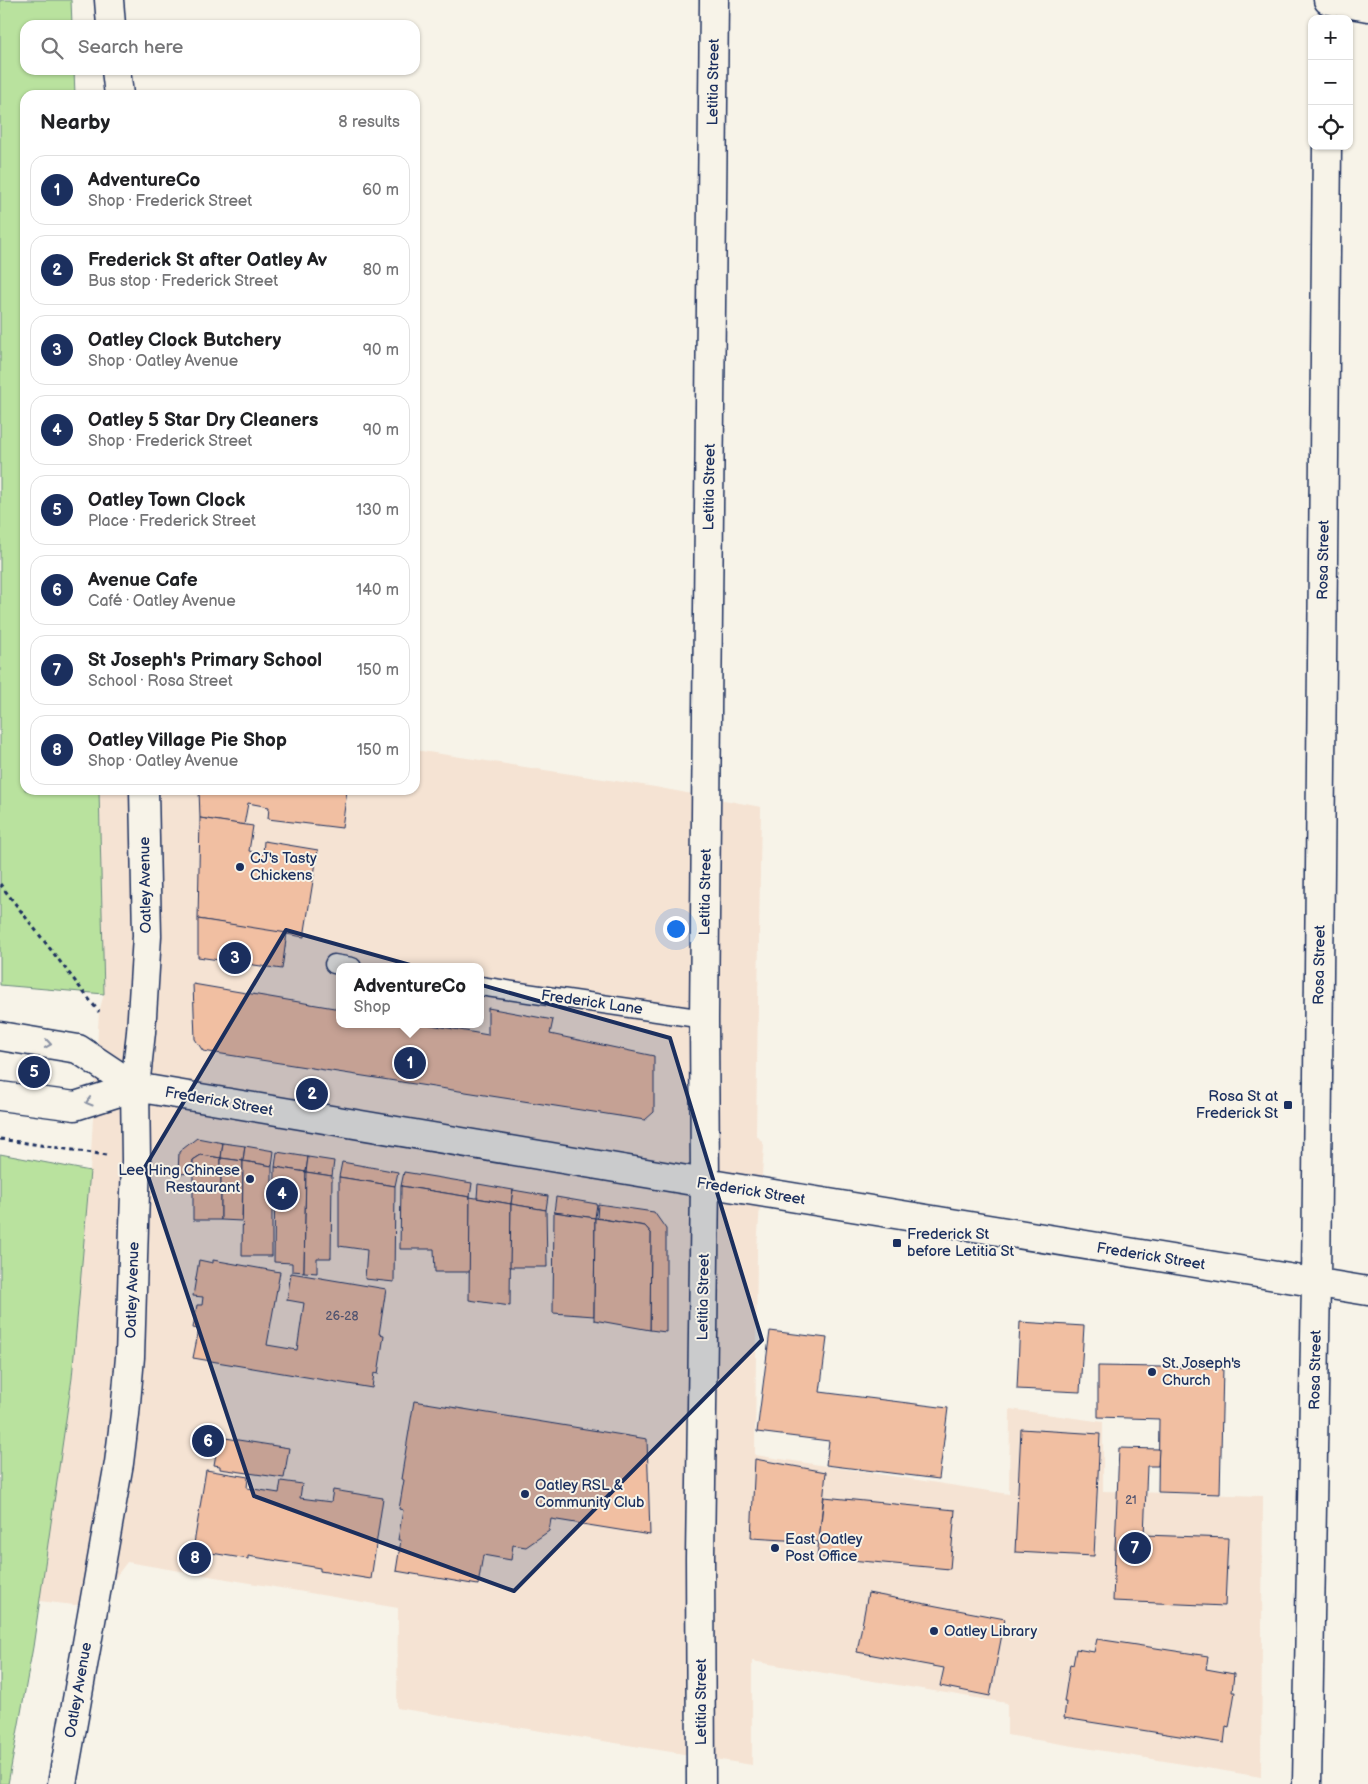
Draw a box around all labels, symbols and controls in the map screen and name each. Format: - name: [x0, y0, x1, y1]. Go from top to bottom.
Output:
- map controls: [1308, 15, 1353, 150]
- button: +: [1308, 15, 1353, 60]
- search box: [20, 20, 420, 75]
- icon: search: [38, 34, 66, 62]
- text: Search here: [78, 36, 183, 59]
- street label: Letitia Street: [703, 38, 724, 126]
- button: −: [1308, 60, 1353, 105]
- button: locate: [1308, 105, 1353, 150]
- text: Nearby: [40, 110, 110, 135]
- text: 8 results: [338, 113, 400, 132]
- text: AdventureCo: [88, 169, 200, 192]
- text: 1: [54, 181, 60, 200]
- text: 60 m: [362, 181, 399, 200]
- text: Shop · Frederick Street: [88, 192, 252, 211]
- text: Frederick St after Oatley Av: [88, 249, 327, 272]
- text: 2: [52, 261, 62, 280]
- text: 80 m: [363, 261, 399, 280]
- text: Bus stop · Frederick Street: [88, 272, 278, 291]
- text: Oatley Clock Butchery: [88, 329, 281, 352]
- text: 3: [52, 341, 62, 360]
- text: 90 m: [363, 341, 399, 360]
- text: Shop · Oatley Avenue: [88, 352, 238, 371]
- text: Oatley 5 Star Dry Cleaners: [88, 409, 318, 432]
- text: 4: [52, 421, 62, 440]
- text: 90 m: [363, 421, 399, 440]
- text: Shop · Frederick Street: [88, 432, 252, 451]
- street label: Letitia Street: [699, 443, 720, 531]
- text: Oatley Town Clock: [88, 489, 245, 512]
- text: 5: [52, 501, 62, 520]
- text: 130 m: [356, 501, 399, 520]
- text: Place · Frederick Street: [88, 512, 256, 531]
- street label: Rosa Street: [1313, 519, 1334, 600]
- text: Avenue Cafe: [88, 569, 198, 592]
- text: 6: [52, 581, 62, 600]
- text: 140 m: [356, 581, 399, 600]
- text: Café · Oatley Avenue: [88, 592, 236, 611]
- text: St Joseph's Primary School: [88, 649, 322, 672]
- text: 7: [53, 661, 61, 680]
- text: 150 m: [357, 661, 399, 680]
- text: School · Rosa Street: [88, 672, 233, 691]
- text: Oatley Village Pie Shop: [88, 729, 287, 752]
- text: 8: [52, 741, 62, 760]
- text: 150 m: [357, 741, 399, 760]
- text: Shop · Oatley Avenue: [88, 752, 238, 771]
- street label: Oatley Avenue: [135, 836, 156, 933]
- street label: Letitia Street: [695, 848, 716, 936]
- place label: CJ's Tasty Chickens: [250, 849, 317, 885]
- marker: CJ's Tasty Chickens: [234, 861, 246, 873]
- your location: [663, 916, 689, 942]
- street label: Rosa Street: [1309, 924, 1330, 1005]
- pin: 3: [219, 939, 251, 977]
- popup: [336, 963, 484, 1028]
- text: AdventureCo: [354, 975, 466, 998]
- street label: Frederick Lane: [540, 986, 644, 1019]
- text: Shop: [354, 998, 391, 1017]
- one-way arrow: [44, 1038, 52, 1049]
- pin: 1: [394, 1044, 426, 1082]
- pin: 5: [18, 1053, 50, 1091]
- pin: 2: [296, 1075, 328, 1113]
- street label: Frederick Street: [163, 1083, 275, 1120]
- place label: Rosa St at Frederick St: [1196, 1087, 1278, 1123]
- one-way arrow: [85, 1096, 93, 1106]
- marker: Rosa St at Frederick St: [1282, 1099, 1294, 1111]
- place label: Lee Hing Chinese Restaurant: [118, 1161, 240, 1197]
- marker: Lee Hing Chinese Restaurant: [244, 1173, 256, 1185]
- street label: Frederick Street: [695, 1174, 807, 1210]
- pin: 4: [266, 1175, 298, 1213]
- place label: Frederick St before Letitia St: [907, 1225, 1015, 1261]
- marker: Frederick St before Letitia St: [891, 1237, 903, 1249]
- street label: Frederick Street: [1095, 1239, 1207, 1275]
- street label: Oatley Avenue: [121, 1241, 144, 1339]
- street label: Letitia Street: [693, 1253, 714, 1341]
- house number: 26-28: [326, 1309, 358, 1324]
- street label: Rosa Street: [1305, 1329, 1326, 1410]
- place label: St. Joseph's Church: [1162, 1354, 1241, 1390]
- marker: St. Joseph's Church: [1146, 1366, 1158, 1378]
- pin: 6: [192, 1422, 224, 1460]
- place label: Oatley RSL & Community Club: [535, 1476, 645, 1512]
- marker: Oatley RSL & Community Club: [519, 1488, 531, 1500]
- house number: 21: [1125, 1493, 1137, 1508]
- pin: 7: [1119, 1529, 1151, 1567]
- place label: East Oatley Post Office: [785, 1530, 863, 1566]
- pin: 8: [179, 1539, 211, 1577]
- marker: East Oatley Post Office: [769, 1542, 781, 1554]
- place label: Oatley Library: [944, 1622, 1038, 1641]
- marker: Oatley Library: [928, 1625, 940, 1637]
- street label: Oatley Avenue: [61, 1641, 96, 1739]
- street label: Letitia Street: [692, 1658, 711, 1745]

